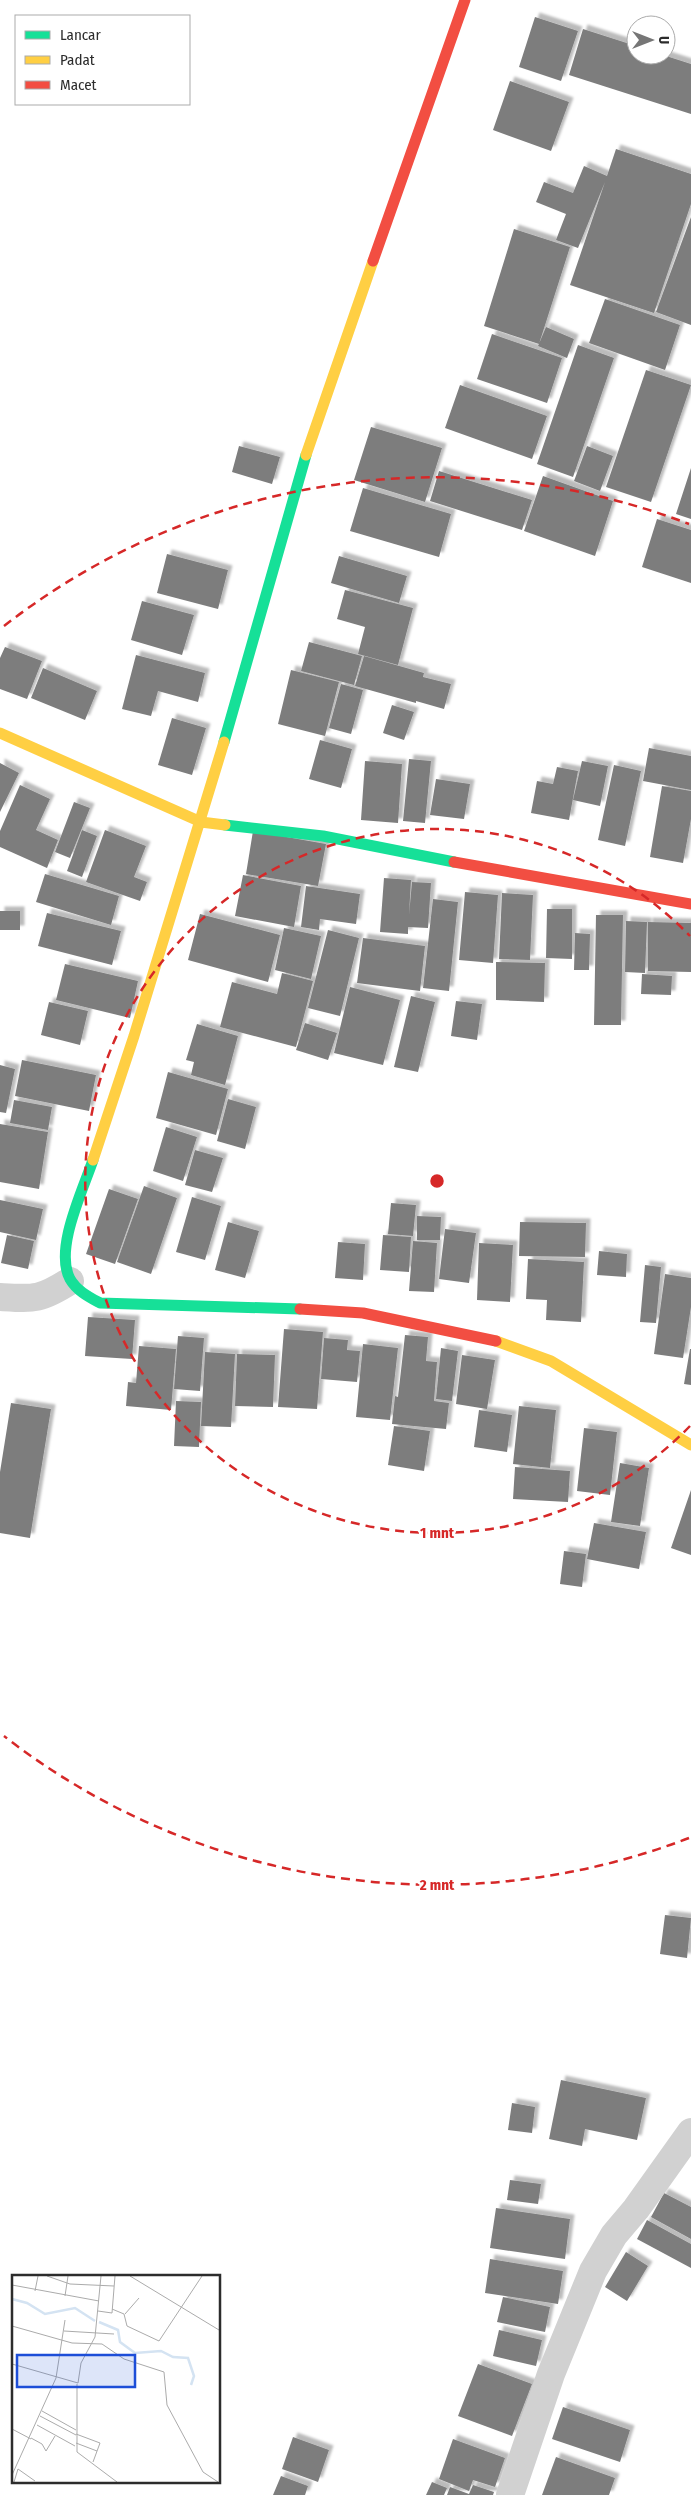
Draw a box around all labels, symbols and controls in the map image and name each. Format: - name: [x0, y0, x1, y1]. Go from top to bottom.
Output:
- legend: [15, 15, 190, 105]
- north arrow: [626, 15, 676, 65]
- text: Lancar: [60, 26, 101, 44]
- text: U: [655, 36, 672, 44]
- text: Padat: [60, 51, 95, 69]
- text: Macet: [60, 76, 97, 94]
- centre of rings: [428, 1172, 446, 1190]
- text: 1 mnt: [420, 1524, 455, 1542]
- text: 2 mnt: [419, 1876, 455, 1894]
- inset map: [12, 2275, 220, 2482]

